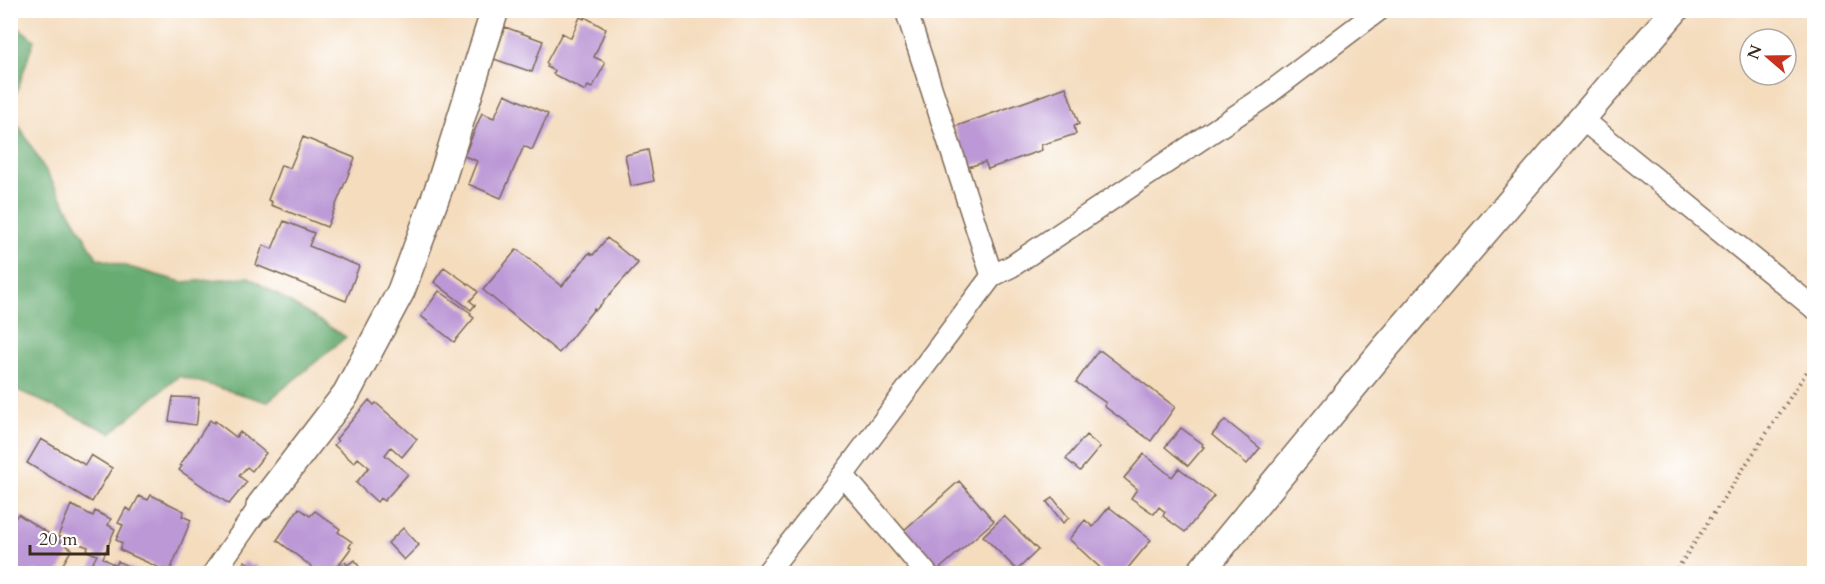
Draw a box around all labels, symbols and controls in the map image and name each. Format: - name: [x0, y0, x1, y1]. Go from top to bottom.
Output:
- north arrow: [1738, 27, 1798, 87]
- text: N: [1742, 42, 1768, 63]
- scale bar: [30, 518, 108, 556]
- text: 20 m: [39, 527, 78, 552]

